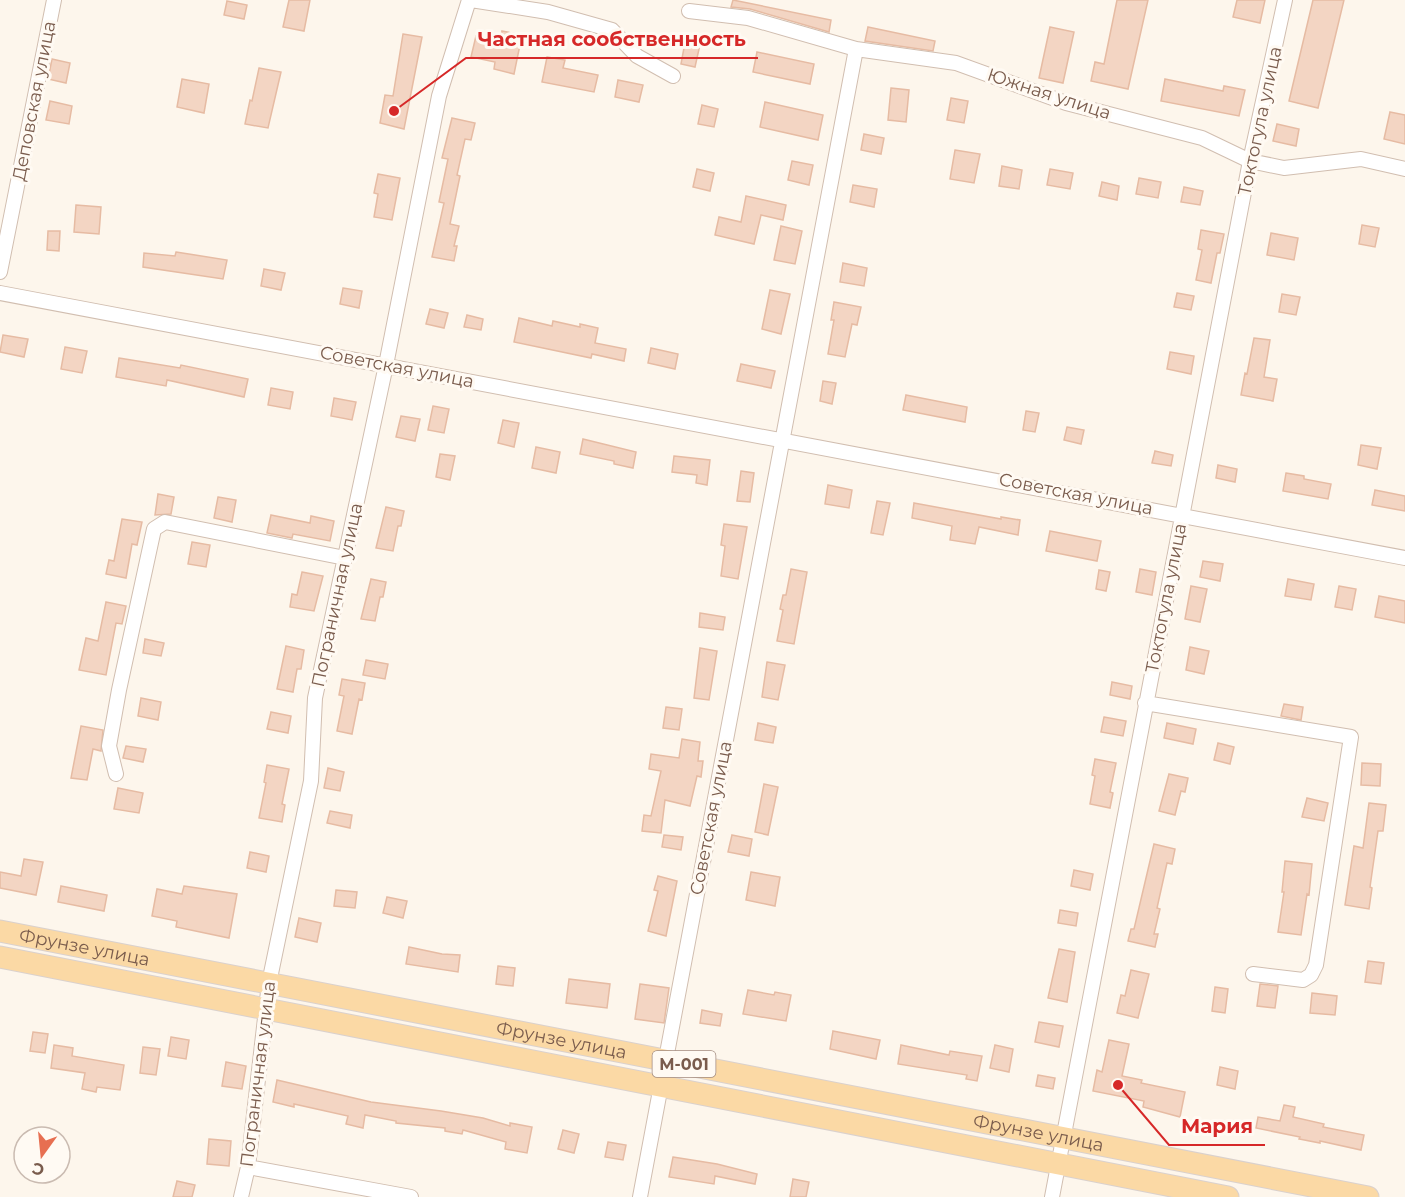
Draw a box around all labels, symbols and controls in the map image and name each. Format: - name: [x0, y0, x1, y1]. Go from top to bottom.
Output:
- street label: Деповская улица: [8, 19, 60, 183]
- callout: Частная сообственность: [466, 20, 758, 58]
- text: Частная сообственность: [478, 27, 746, 51]
- street label: Токтогула улица: [1233, 44, 1287, 198]
- street label: Южная улица: [984, 64, 1114, 124]
- street label: Советская улица: [318, 341, 476, 393]
- street label: Советская улица: [997, 468, 1155, 520]
- street label: Пограничная улица: [307, 501, 367, 689]
- street label: Токтогула улица: [1141, 521, 1191, 675]
- street label: Советская улица: [685, 739, 737, 897]
- street label: Фрунзе улица: [17, 924, 152, 971]
- street label: Пограничная улица: [236, 980, 280, 1168]
- street label: Фрунзе улица: [494, 1017, 629, 1064]
- road number: M-001: [652, 1051, 716, 1077]
- callout: Мария: [1169, 1107, 1265, 1145]
- street label: Фрунзе улица: [971, 1109, 1106, 1156]
- text: Мария: [1181, 1114, 1253, 1138]
- north arrow: [12, 1125, 72, 1185]
- text: С: [30, 1158, 46, 1180]

